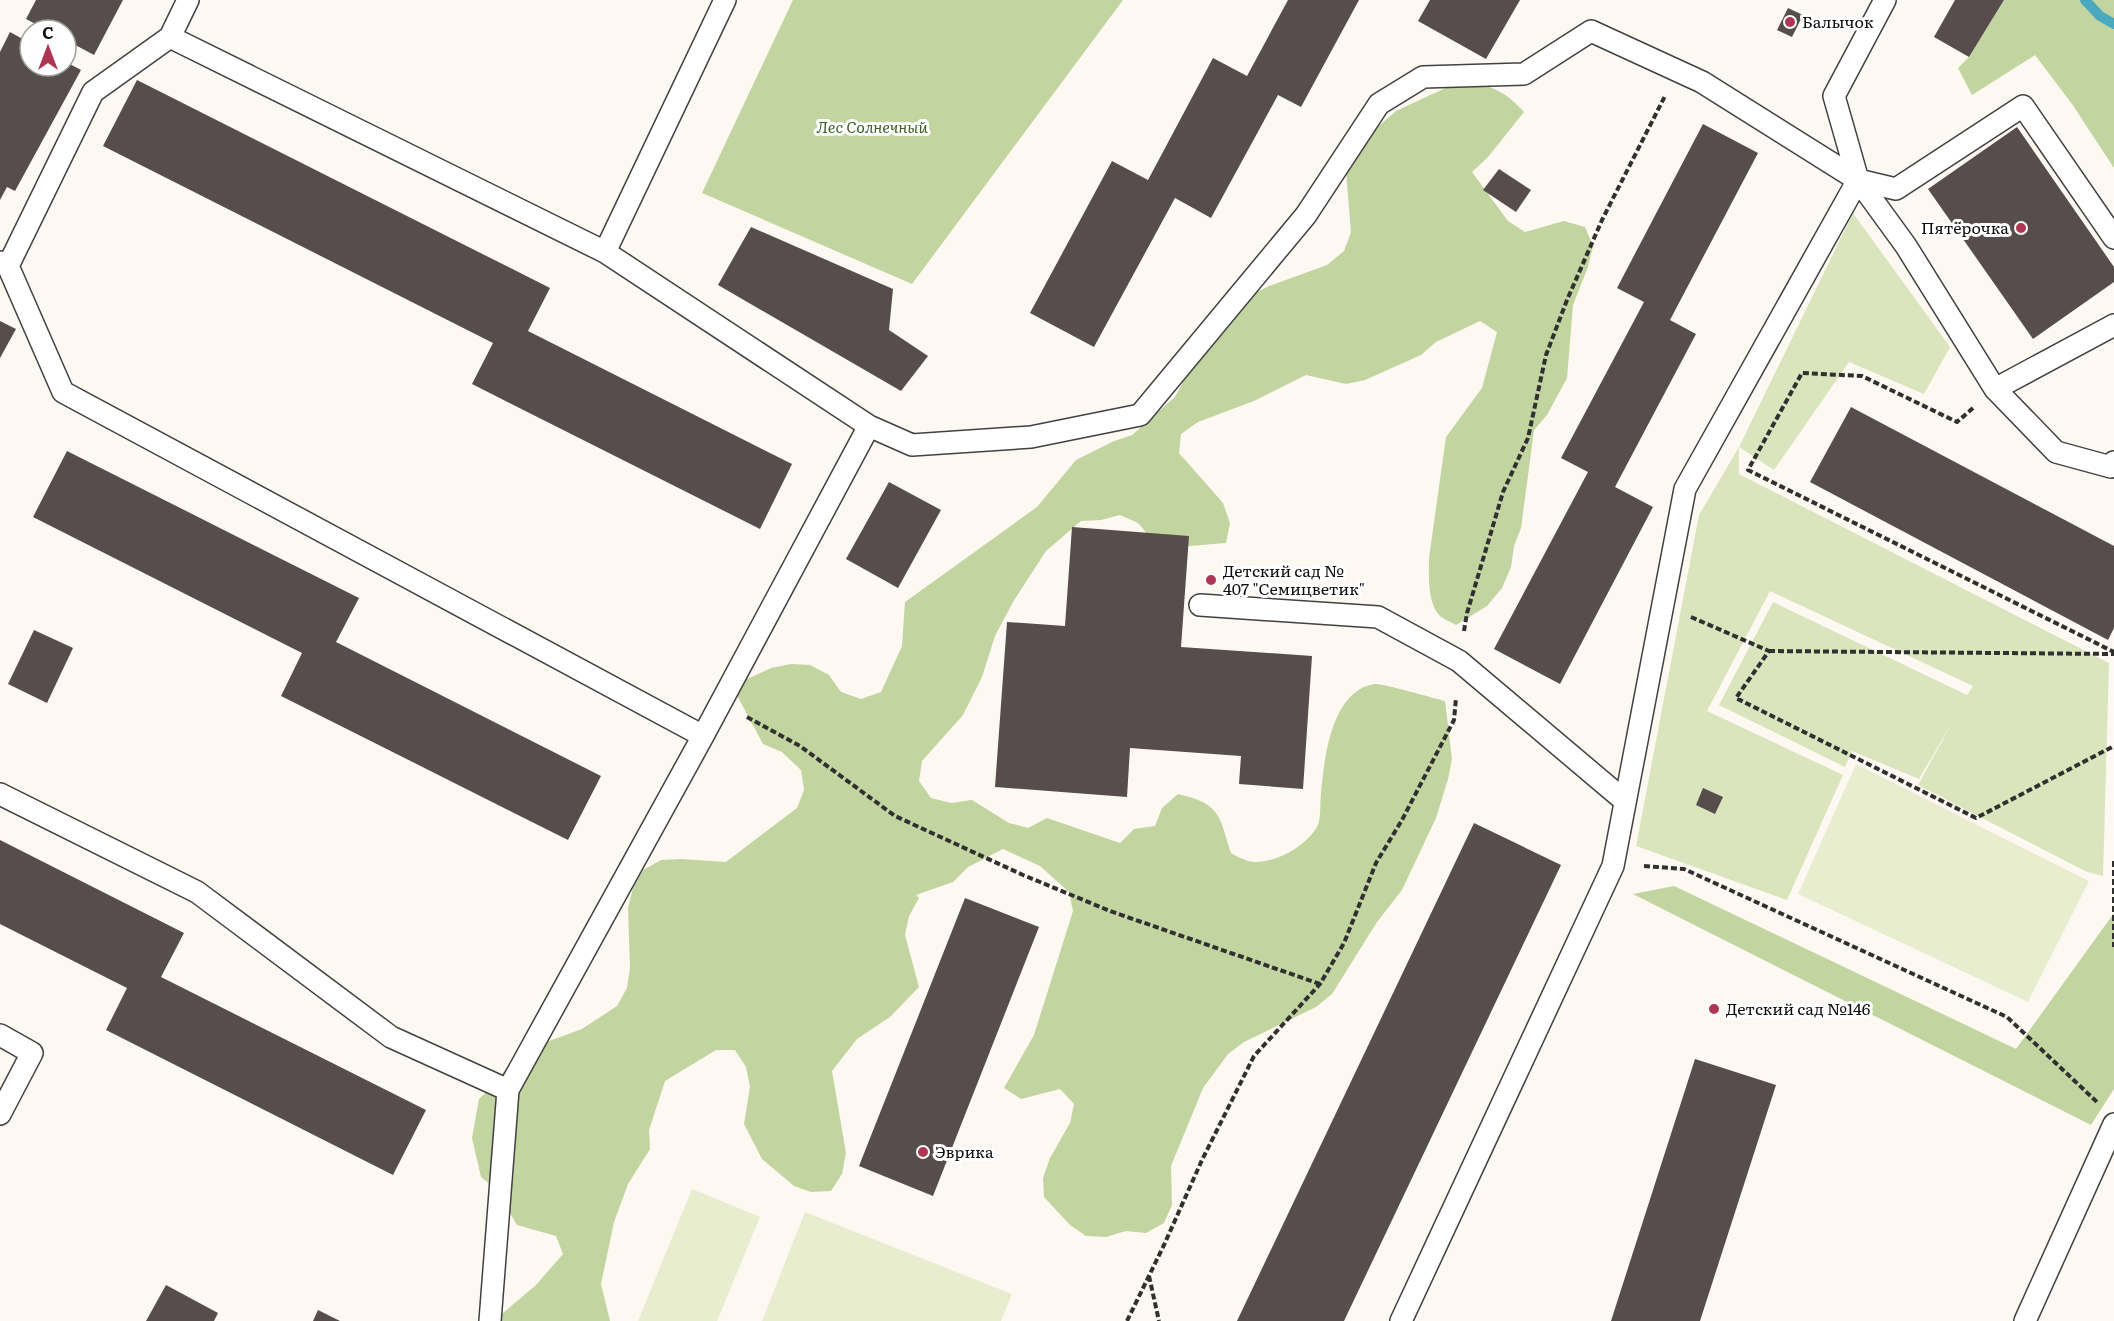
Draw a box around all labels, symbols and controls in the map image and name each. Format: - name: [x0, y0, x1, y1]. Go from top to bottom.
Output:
- place label: Балычок: [1802, 9, 1874, 33]
- marker: Балычок: [1783, 15, 1797, 29]
- north arrow: [18, 18, 78, 78]
- text: С: [42, 20, 54, 44]
- park label: Лес Солнечный: [816, 114, 928, 138]
- place label: Пятёрочка: [1921, 215, 2009, 239]
- marker: Пятёрочка: [2014, 221, 2028, 235]
- place label: Детский сад № 407 "Семицветик": [1223, 558, 1365, 600]
- marker: Детский сад № 407 "Семицветик": [1204, 573, 1218, 587]
- place label: Детский сад №146: [1726, 996, 1871, 1020]
- marker: Детский сад №146: [1707, 1002, 1721, 1016]
- place label: Эврика: [935, 1139, 994, 1163]
- marker: Эврика: [916, 1145, 930, 1159]

